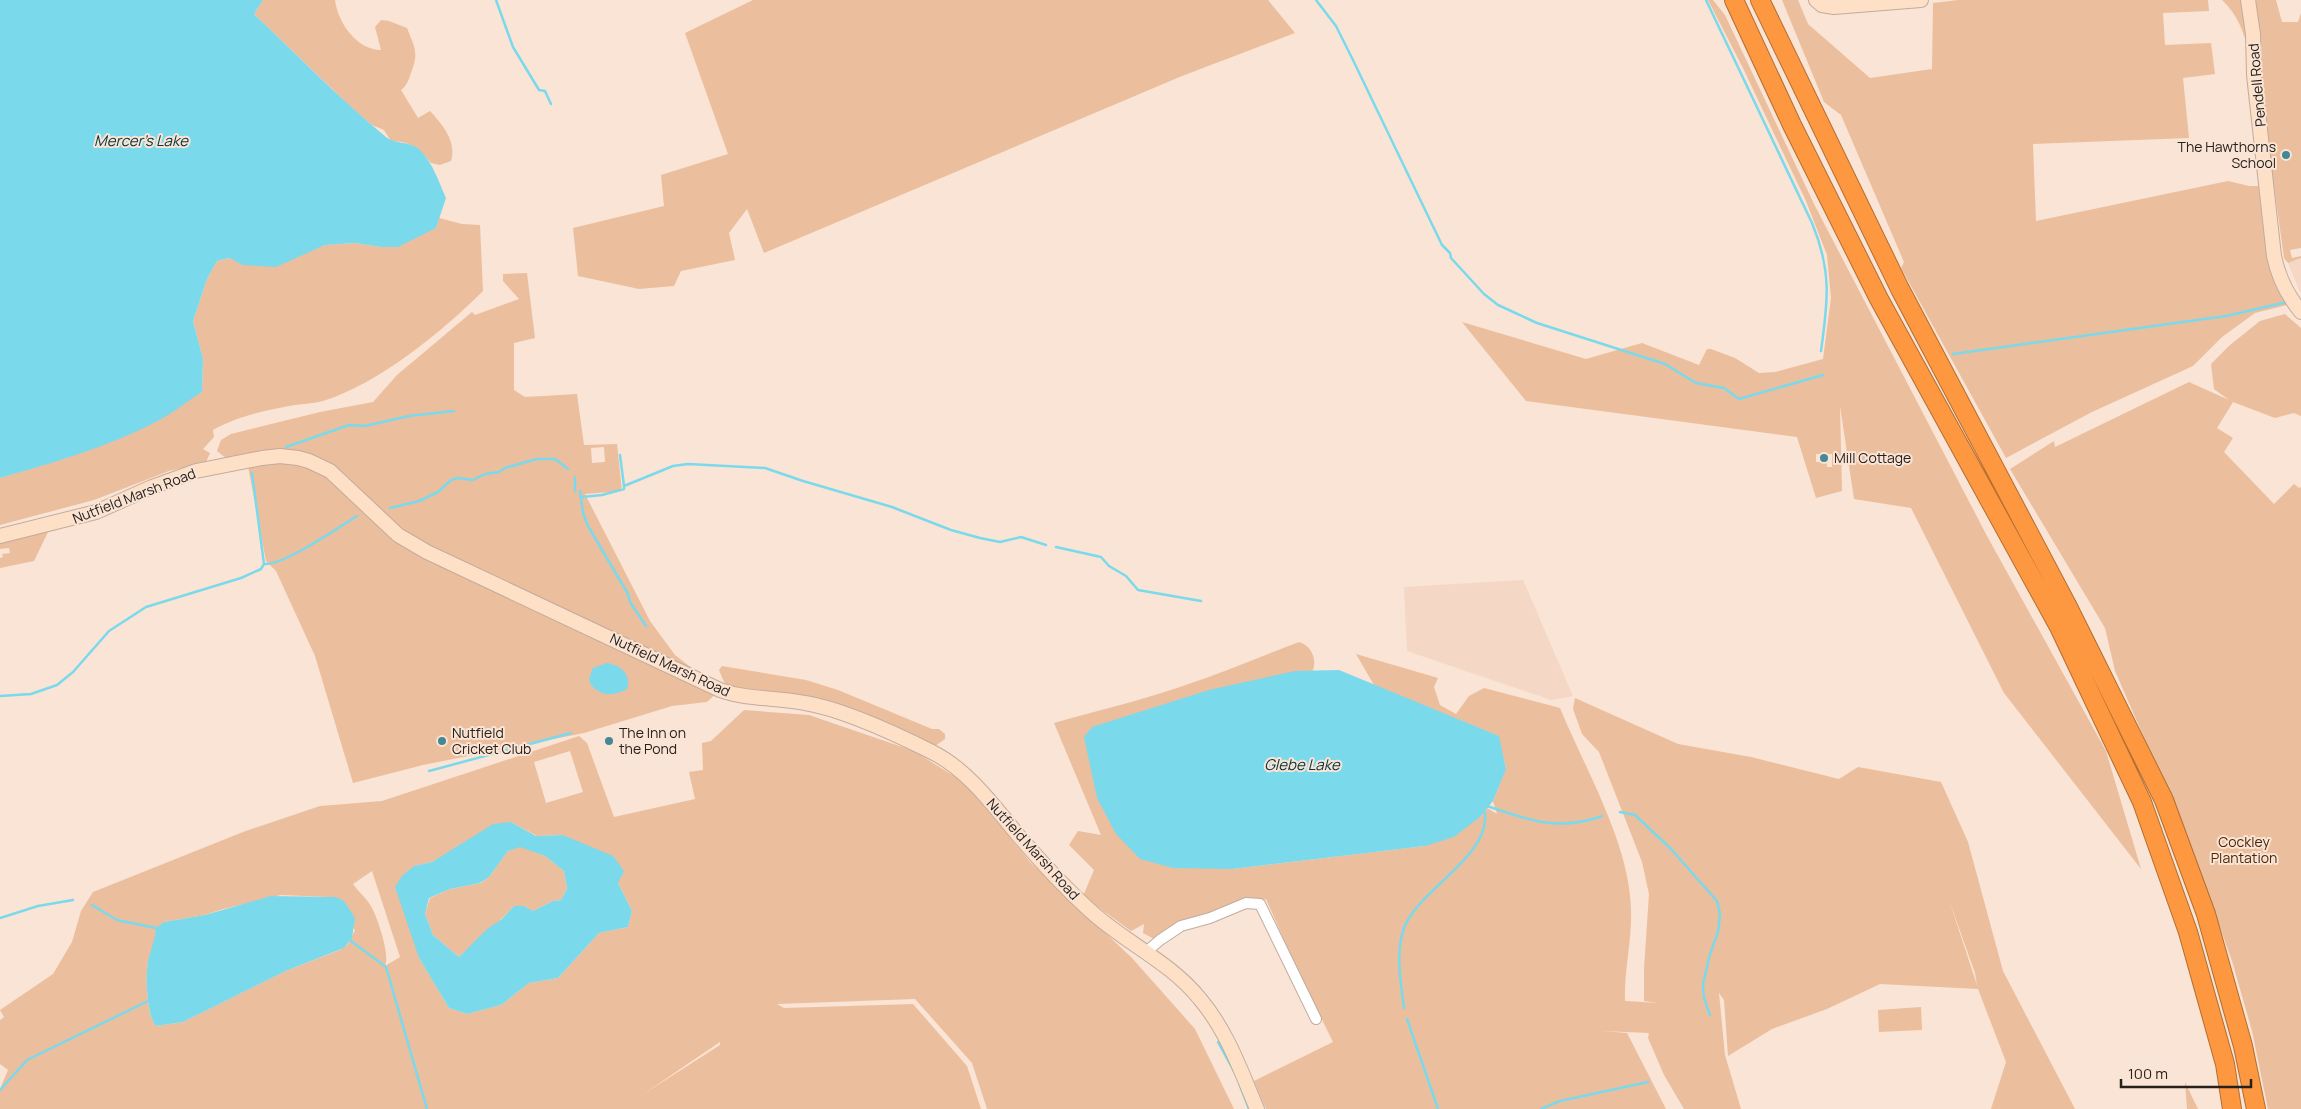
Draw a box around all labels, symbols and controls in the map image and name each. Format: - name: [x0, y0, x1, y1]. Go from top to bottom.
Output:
- street label: Pendell Road: [2243, 43, 2270, 128]
- water label: Mercer's Lake: [94, 130, 189, 151]
- place label: The Hawthorns School: [2178, 137, 2276, 172]
- marker: The Hawthorns School: [2280, 149, 2292, 161]
- place label: Mill Cottage: [1834, 448, 1911, 467]
- marker: Mill Cottage: [1818, 452, 1830, 464]
- street label: Nutfield Marsh Road: [70, 463, 198, 528]
- street label: Nutfield Marsh Road: [607, 628, 733, 701]
- place label: Nutfield Cricket Club: [452, 723, 531, 758]
- place label: The Inn on the Pond: [619, 723, 686, 758]
- marker: Nutfield Cricket Club: [436, 735, 448, 747]
- marker: The Inn on the Pond: [603, 735, 615, 747]
- water label: Glebe Lake: [1264, 754, 1341, 775]
- street label: Nutfield Marsh Road: [983, 794, 1084, 903]
- park label: Cockley Plantation: [2211, 832, 2277, 867]
- scale bar: [2121, 1056, 2251, 1088]
- text: 100 m: [2128, 1063, 2168, 1084]

